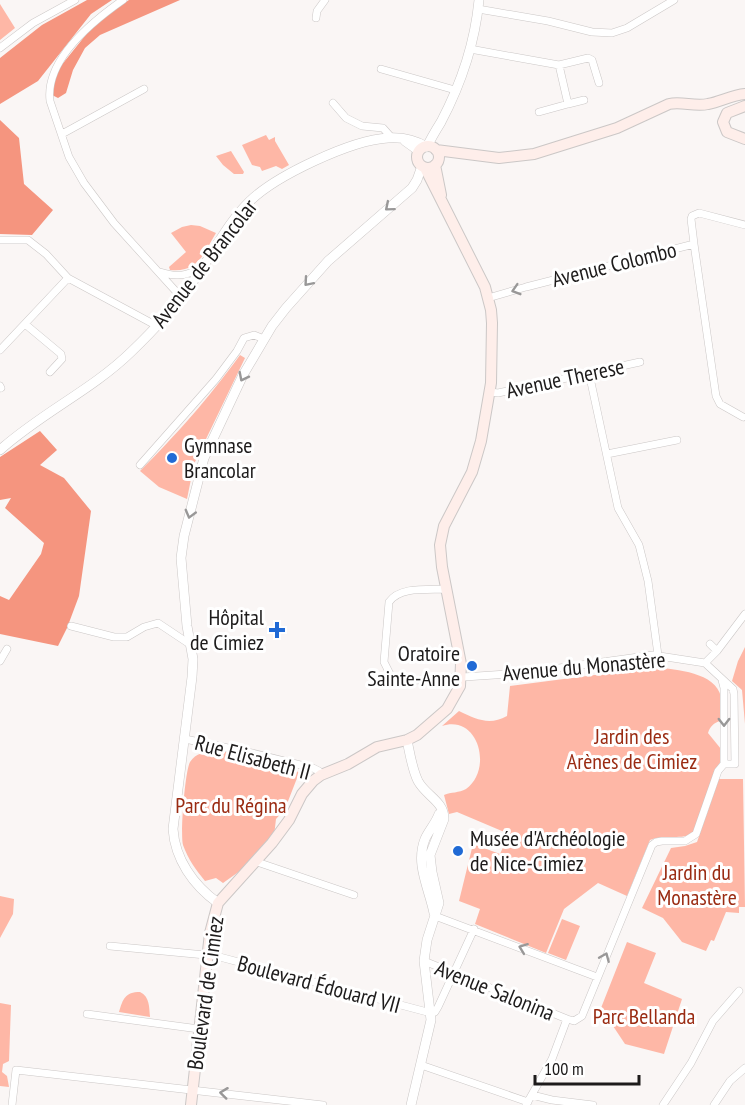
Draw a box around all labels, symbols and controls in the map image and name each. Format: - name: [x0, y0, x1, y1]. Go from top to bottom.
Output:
- street label: Avenue de Brancolar: [145, 193, 263, 333]
- one-way arrow: [385, 200, 396, 211]
- street label: Avenue Colombo: [549, 235, 679, 293]
- one-way arrow: [304, 276, 315, 286]
- one-way arrow: [511, 283, 522, 295]
- street label: Avenue Therese: [503, 352, 627, 404]
- one-way arrow: [239, 371, 250, 381]
- place label: Gymnase Brancolar: [184, 431, 256, 484]
- marker: Gymnase Brancolar: [165, 451, 179, 465]
- one-way arrow: [185, 509, 197, 519]
- place label: Hôpital de Cimiez: [190, 603, 265, 656]
- marker: Hôpital de Cimiez: [268, 621, 286, 639]
- place label: Oratoire Sainte-Anne: [367, 639, 460, 692]
- street label: Avenue du Monastère: [501, 645, 667, 687]
- marker: Oratoire Sainte-Anne: [465, 659, 479, 673]
- one-way arrow: [718, 717, 731, 726]
- park label: Jardin des Arènes de Cimiez: [567, 722, 697, 775]
- street label: Rue Elisabeth II: [192, 728, 314, 786]
- park label: Parc du Régina: [175, 791, 287, 819]
- place label: Musée d'Archéologie de Nice-Cimiez: [470, 824, 625, 877]
- marker: Musée d'Archéologie de Nice-Cimiez: [451, 844, 465, 858]
- park label: Jardin du Monastère: [657, 858, 737, 911]
- street label: Boulevard de Cimiez: [180, 914, 230, 1072]
- one-way arrow: [518, 943, 529, 955]
- street label: Boulevard Édouard VII: [234, 949, 404, 1019]
- street label: Avenue Salonina: [431, 953, 559, 1027]
- one-way arrow: [598, 953, 610, 964]
- park label: Parc Bellanda: [593, 1002, 695, 1030]
- scale bar: [535, 1048, 638, 1086]
- text: 100 m: [544, 1057, 584, 1080]
- one-way arrow: [219, 1087, 228, 1100]

